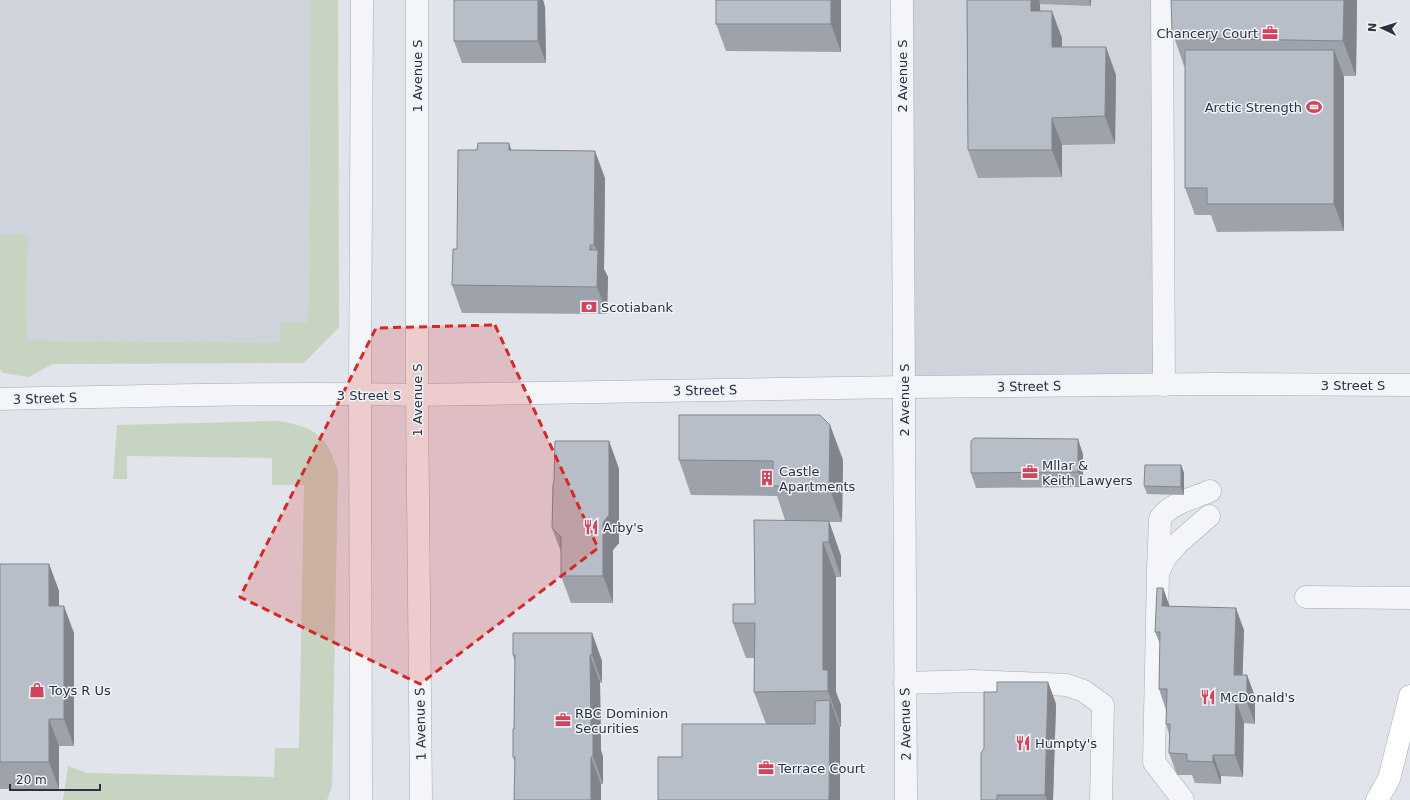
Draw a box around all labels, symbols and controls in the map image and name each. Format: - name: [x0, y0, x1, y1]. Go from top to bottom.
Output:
- north arrow: [1362, 8, 1402, 48]
- text: N: [1366, 22, 1379, 32]
- office icon: Chancery Court: [1261, 24, 1279, 42]
- place label: Chancery Court: [1156, 26, 1258, 41]
- street label: 1 Avenue S: [410, 39, 425, 113]
- street label: 2 Avenue S: [895, 39, 910, 113]
- sports icon: Arctic Strength: [1305, 98, 1323, 116]
- place label: Arctic Strength: [1205, 100, 1302, 115]
- bank icon: Scotiabank: [580, 298, 598, 316]
- place label: Scotiabank: [601, 300, 673, 315]
- street label: 1 Avenue S: [410, 363, 425, 437]
- street label: 2 Avenue S: [897, 363, 912, 437]
- street label: 3 Street S: [997, 378, 1061, 395]
- street label: 3 Street S: [1321, 378, 1385, 393]
- street label: 3 Street S: [673, 382, 737, 399]
- street label: 3 Street S: [337, 388, 401, 403]
- street label: 3 Street S: [13, 390, 77, 407]
- place label: Mllar & Keith Lawyers: [1042, 458, 1133, 488]
- office icon: Mllar & Keith Lawyers: [1021, 463, 1039, 481]
- place label: Castle Apartments: [779, 464, 856, 494]
- building icon: Castle Apartments: [758, 469, 776, 487]
- restaurant icon: Arby's: [582, 518, 600, 536]
- place label: Arby's: [603, 520, 644, 535]
- shop icon: Toys R Us: [28, 681, 46, 699]
- place label: Toys R Us: [48, 683, 111, 698]
- street label: 1 Avenue S: [412, 687, 429, 761]
- street label: 2 Avenue S: [897, 687, 914, 761]
- restaurant icon: McDonald's: [1199, 688, 1217, 706]
- place label: McDonald's: [1220, 690, 1295, 705]
- place label: RBC Dominion Securities: [575, 706, 668, 736]
- office icon: RBC Dominion Securities: [554, 711, 572, 729]
- restaurant icon: Humpty's: [1014, 734, 1032, 752]
- place label: Humpty's: [1035, 736, 1097, 751]
- office icon: Terrace Court: [757, 759, 775, 777]
- place label: Terrace Court: [777, 761, 865, 776]
- scale bar: [10, 766, 100, 792]
- text: 20 m: [16, 773, 47, 787]

